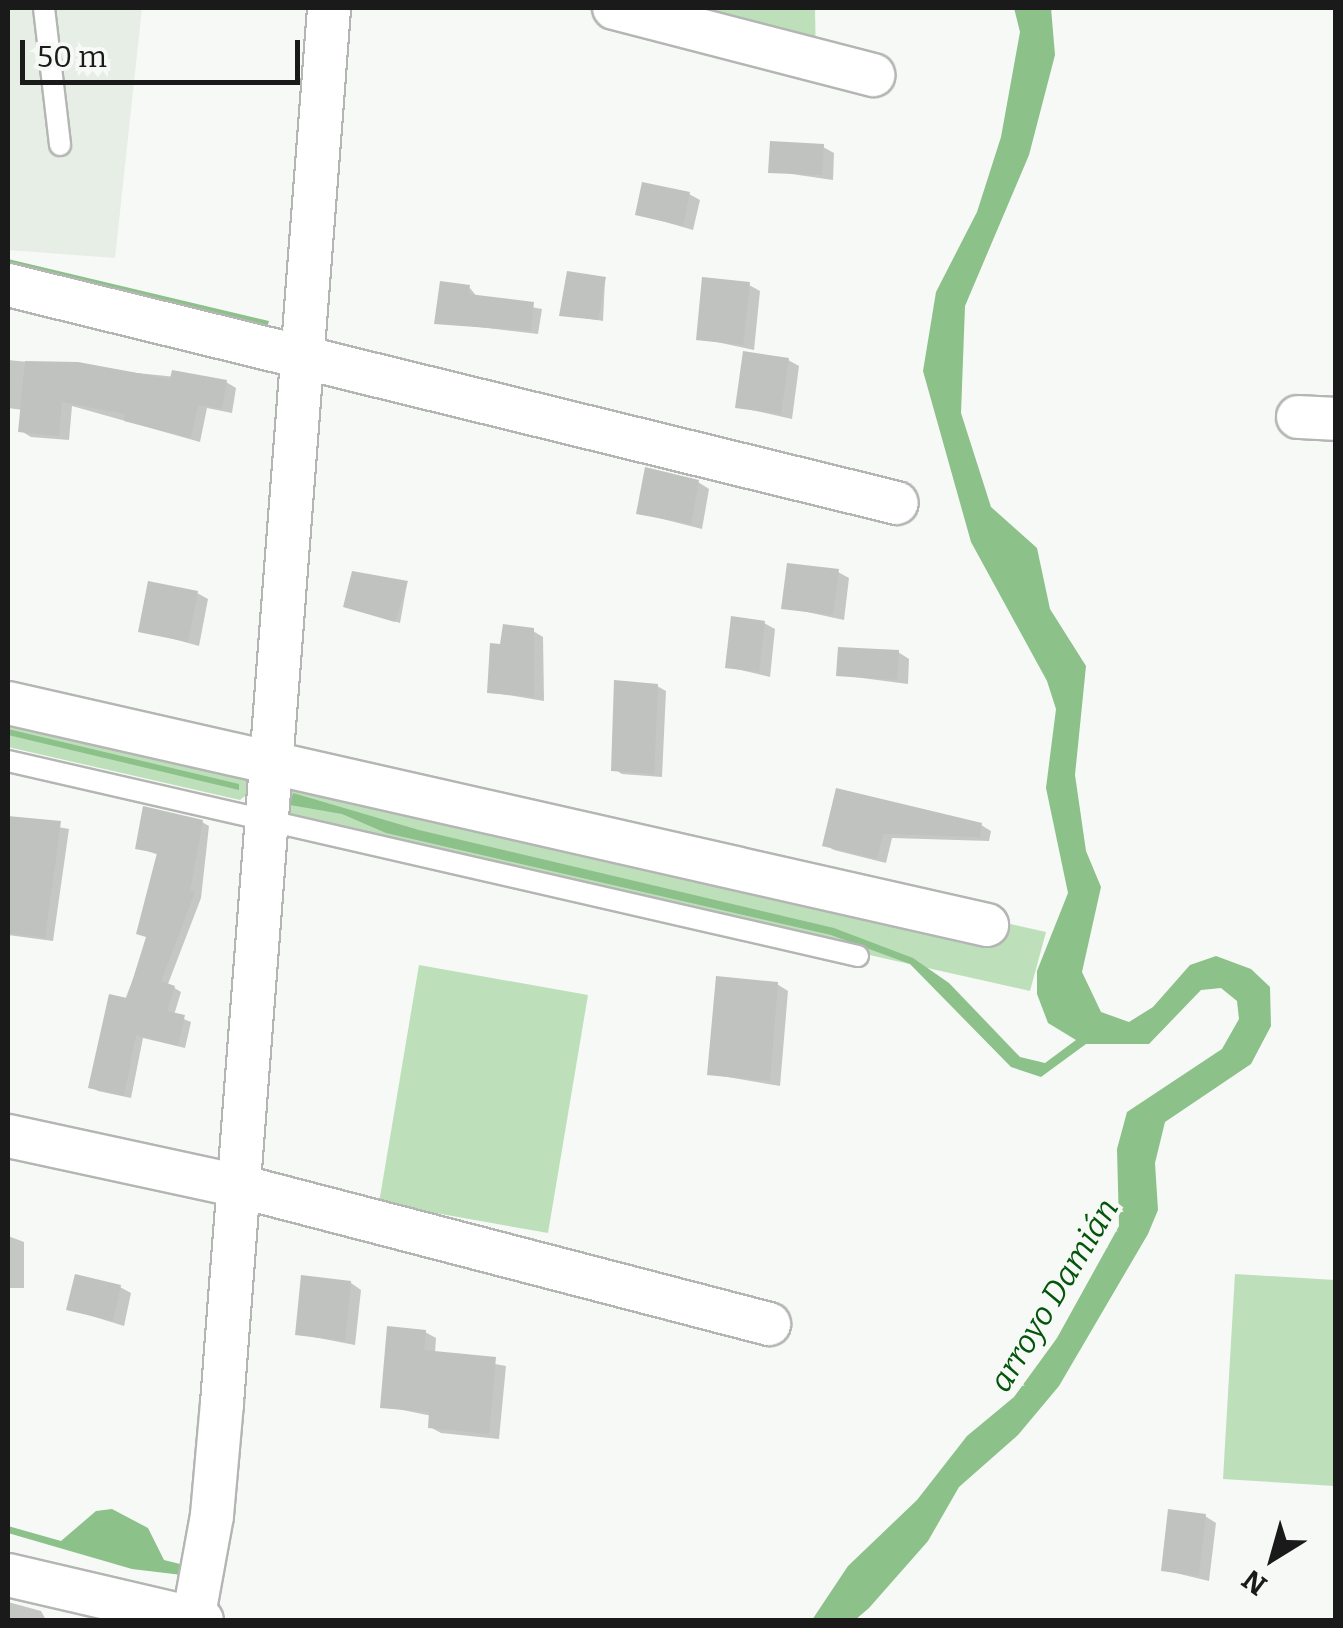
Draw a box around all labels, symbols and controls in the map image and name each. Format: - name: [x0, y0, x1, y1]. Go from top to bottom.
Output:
- scale bar: [25, 20, 305, 82]
- text: 50 m: [37, 39, 107, 75]
- water label: arroyo Damián: [981, 1192, 1127, 1398]
- north arrow: [1223, 1508, 1323, 1608]
- text: N: [1236, 1563, 1273, 1602]

